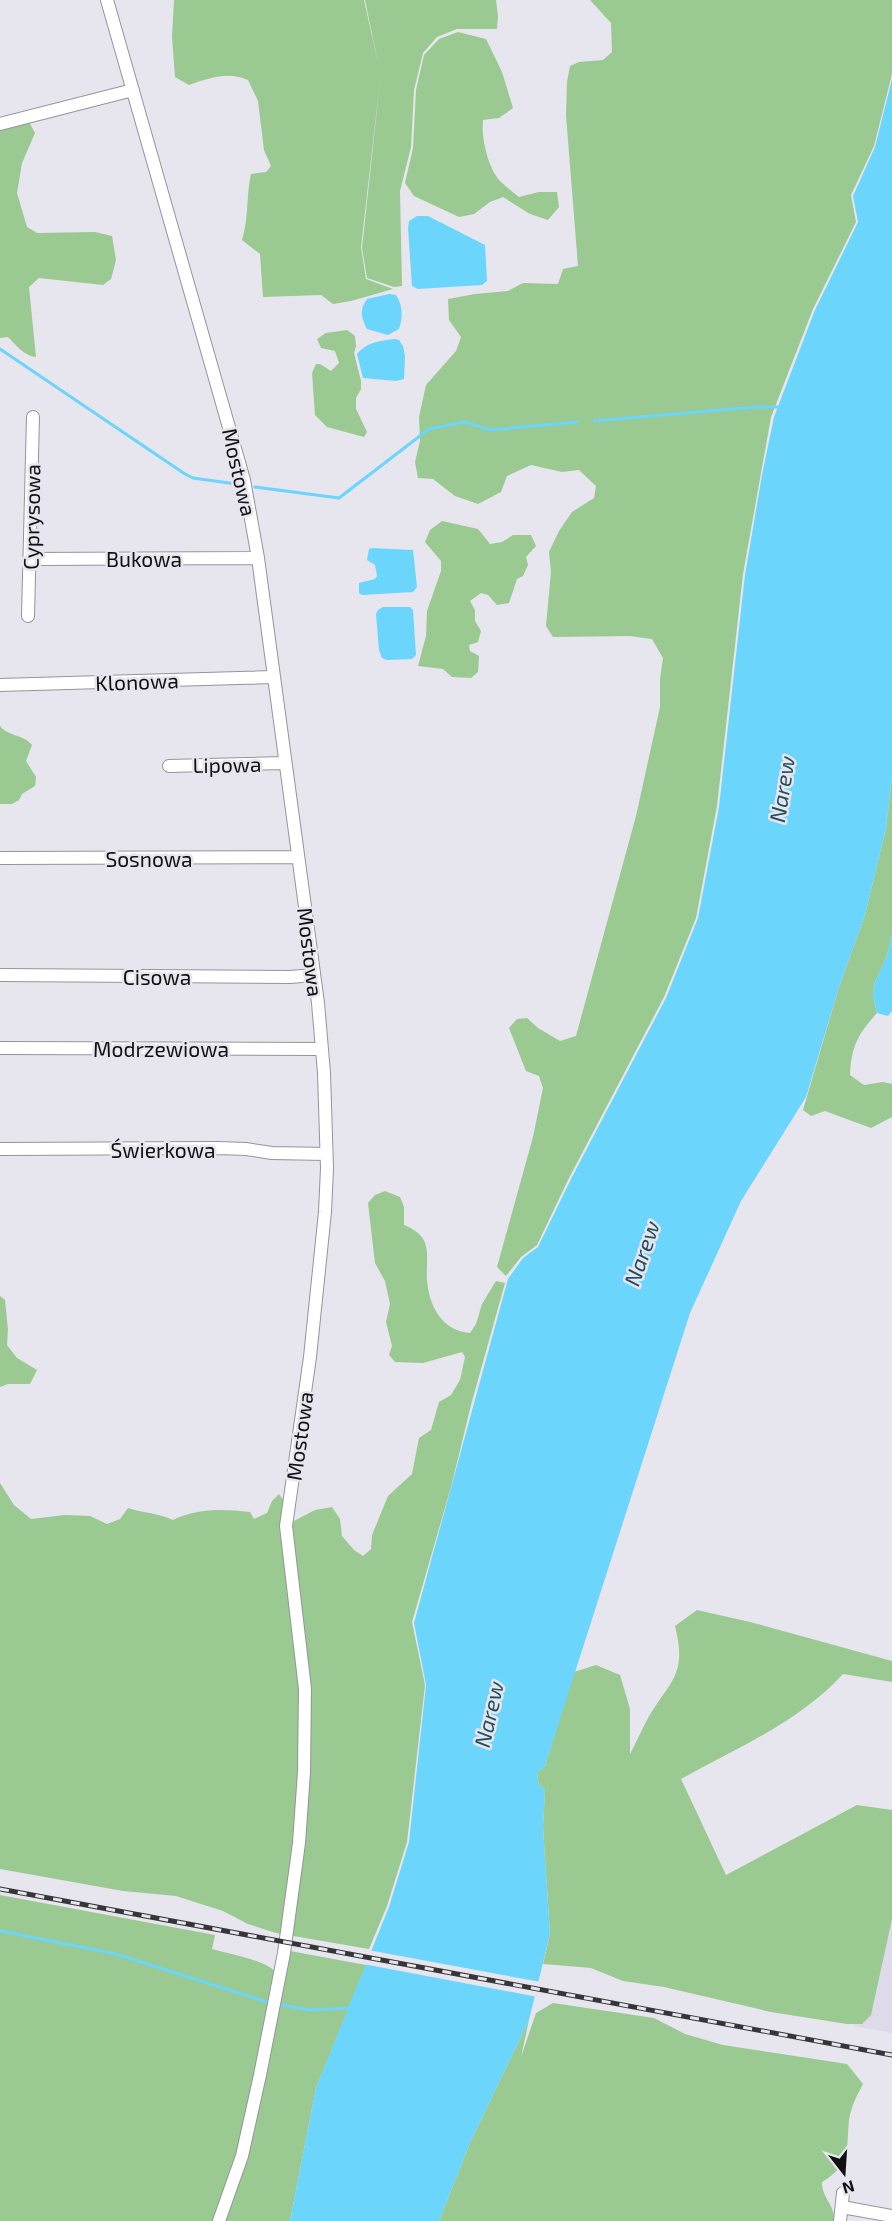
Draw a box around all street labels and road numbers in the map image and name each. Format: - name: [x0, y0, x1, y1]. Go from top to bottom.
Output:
- street label: Mostowa: [218, 426, 262, 518]
- street label: Cyprysowa: [18, 464, 44, 570]
- street label: Bukowa: [106, 546, 182, 571]
- street label: Klonowa: [95, 667, 179, 695]
- street label: Lipowa: [192, 751, 262, 777]
- street label: Sosnowa: [105, 846, 193, 871]
- street label: Mostowa: [293, 906, 329, 998]
- street label: Cisowa: [123, 964, 191, 989]
- street label: Modrzewiowa: [93, 1036, 229, 1061]
- street label: Świerkowa: [111, 1137, 215, 1162]
- street label: Mostowa: [280, 1390, 318, 1482]

